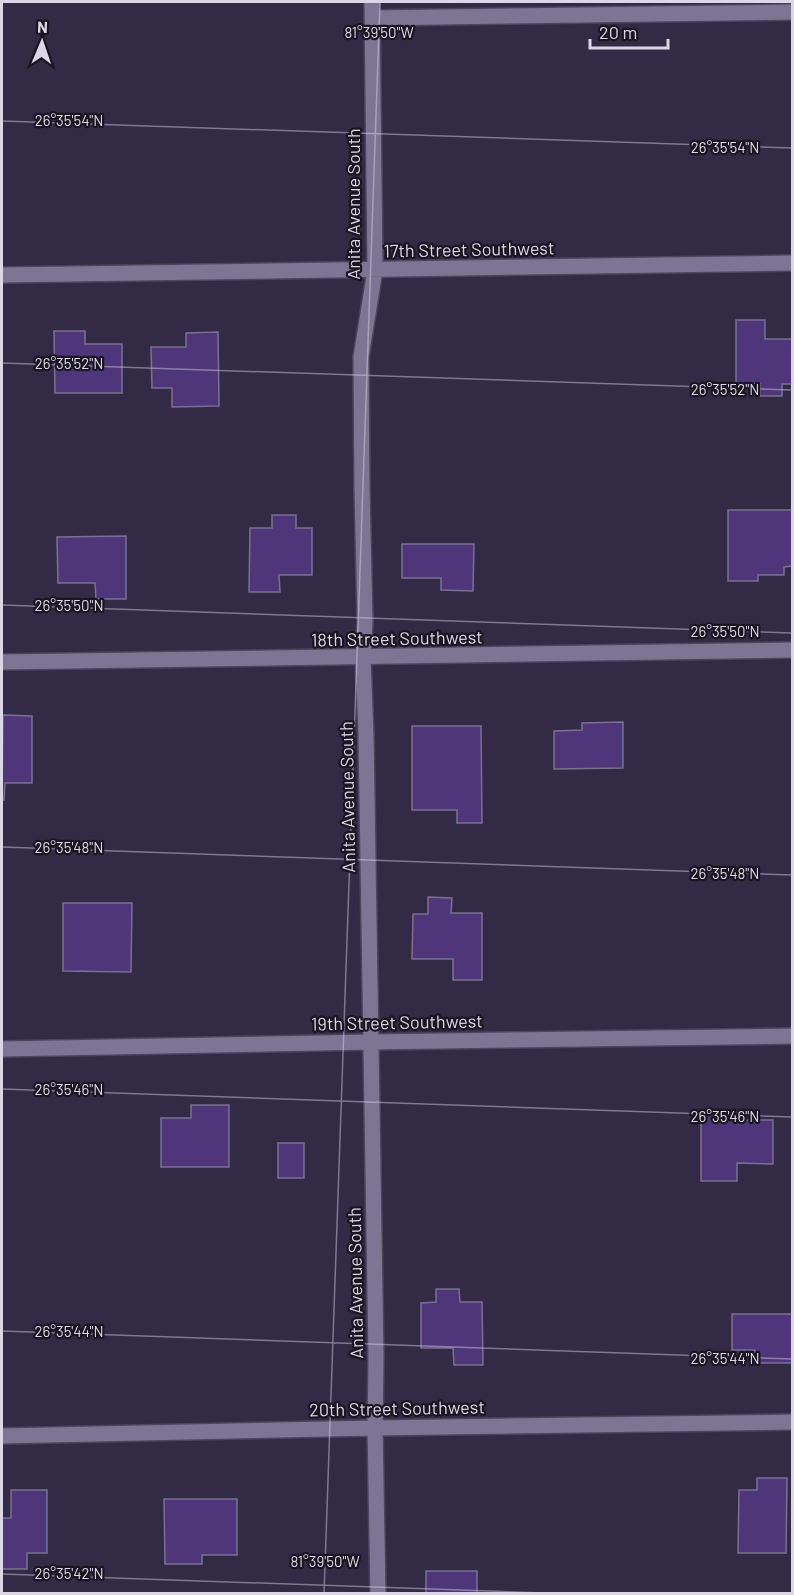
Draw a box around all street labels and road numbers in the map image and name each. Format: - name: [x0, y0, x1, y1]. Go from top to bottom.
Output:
- street label: Anita Avenue South: [342, 128, 364, 280]
- street label: 17th Street Southwest: [383, 237, 555, 261]
- street label: 18th Street Southwest: [311, 626, 483, 650]
- street label: Anita Avenue South: [335, 721, 359, 873]
- street label: 19th Street Southwest: [311, 1010, 483, 1034]
- street label: Anita Avenue South: [343, 1207, 367, 1359]
- street label: 20th Street Southwest: [309, 1395, 485, 1421]

